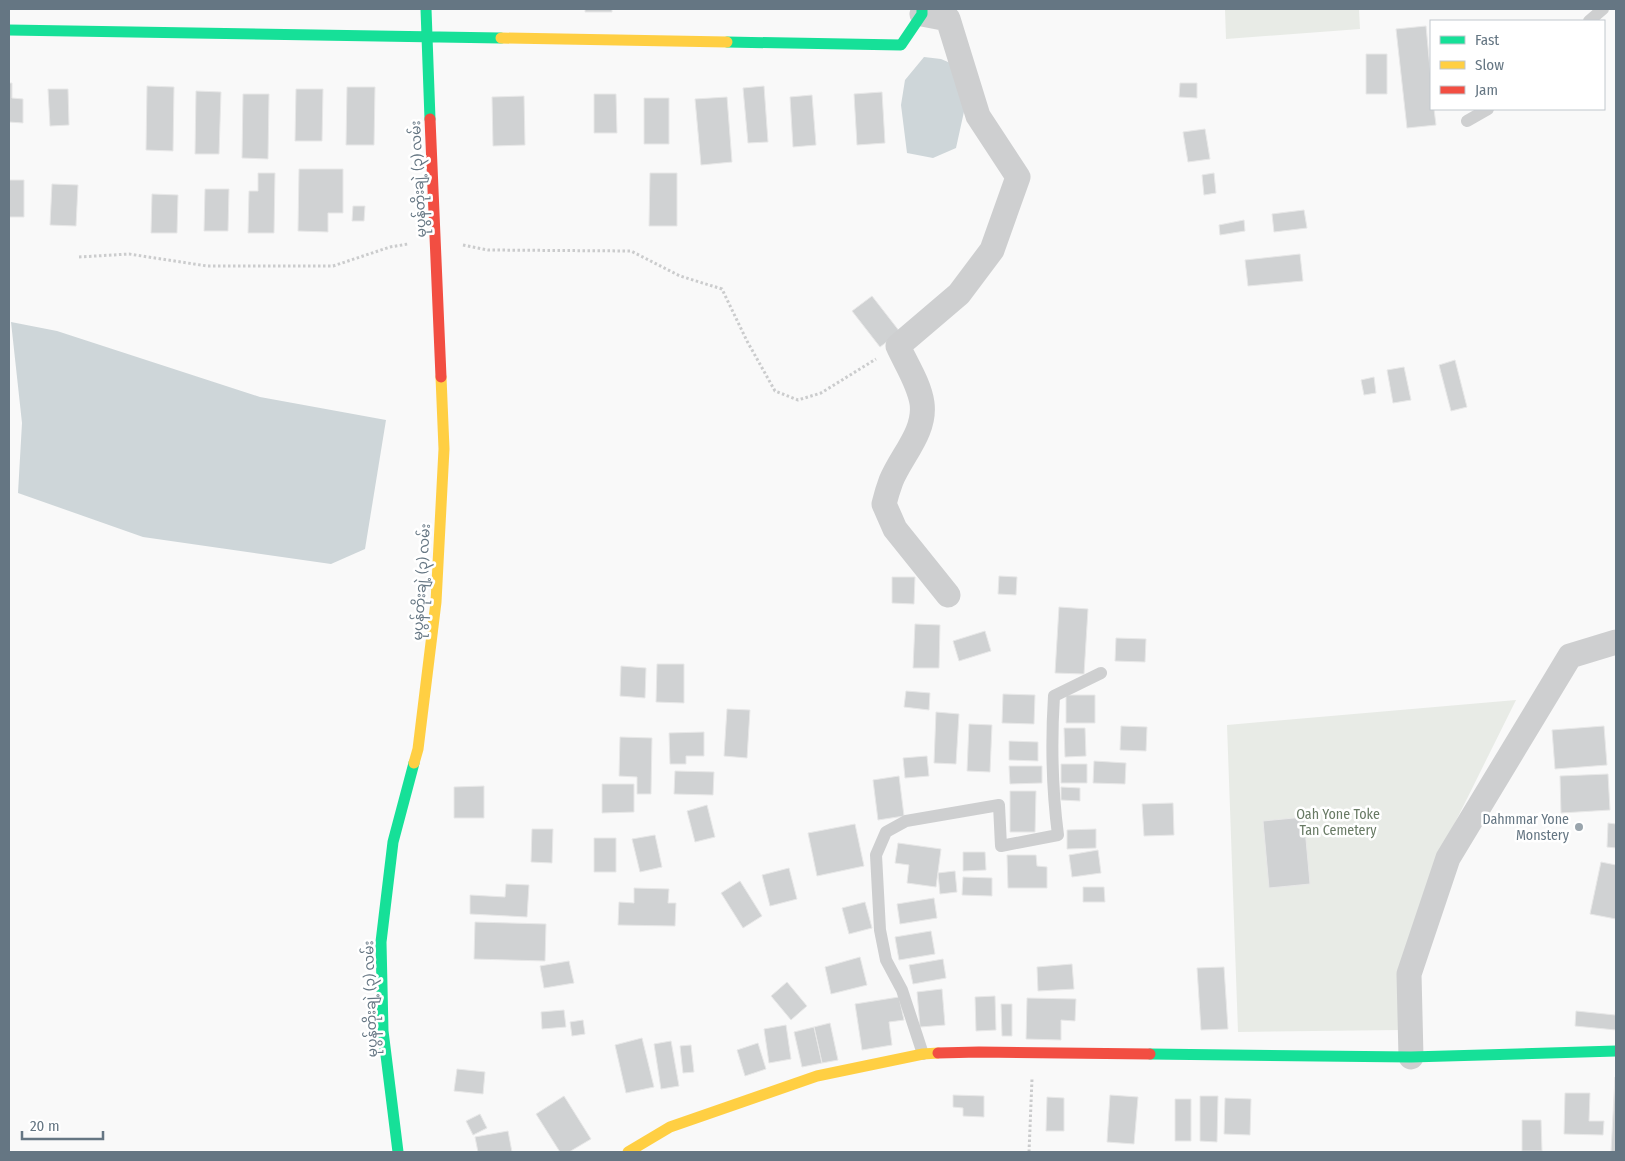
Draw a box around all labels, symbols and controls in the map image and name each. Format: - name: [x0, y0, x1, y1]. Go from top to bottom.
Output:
- legend: [1430, 20, 1605, 110]
- text: Fast: [1475, 31, 1499, 49]
- text: Slow: [1475, 56, 1504, 74]
- text: Jam: [1475, 81, 1498, 99]
- street label: မုပွန်တိုးချဲ့ (၃) လမ်း: [405, 120, 433, 238]
- street label: မုပွန်တိုးချဲ့ (၃) လမ်း: [407, 523, 437, 641]
- park label: Oah Yone Toke Tan Cemetery: [1296, 806, 1380, 839]
- place label: Dahmmar Yone Monstery: [1482, 811, 1570, 844]
- marker: Dahmmar Yone Monstery: [1573, 821, 1585, 833]
- street label: မုပွန်တိုးချဲ့ (၃) လမ်း: [358, 940, 384, 1058]
- scale bar: [22, 1108, 104, 1140]
- text: 20 m: [30, 1117, 60, 1135]

